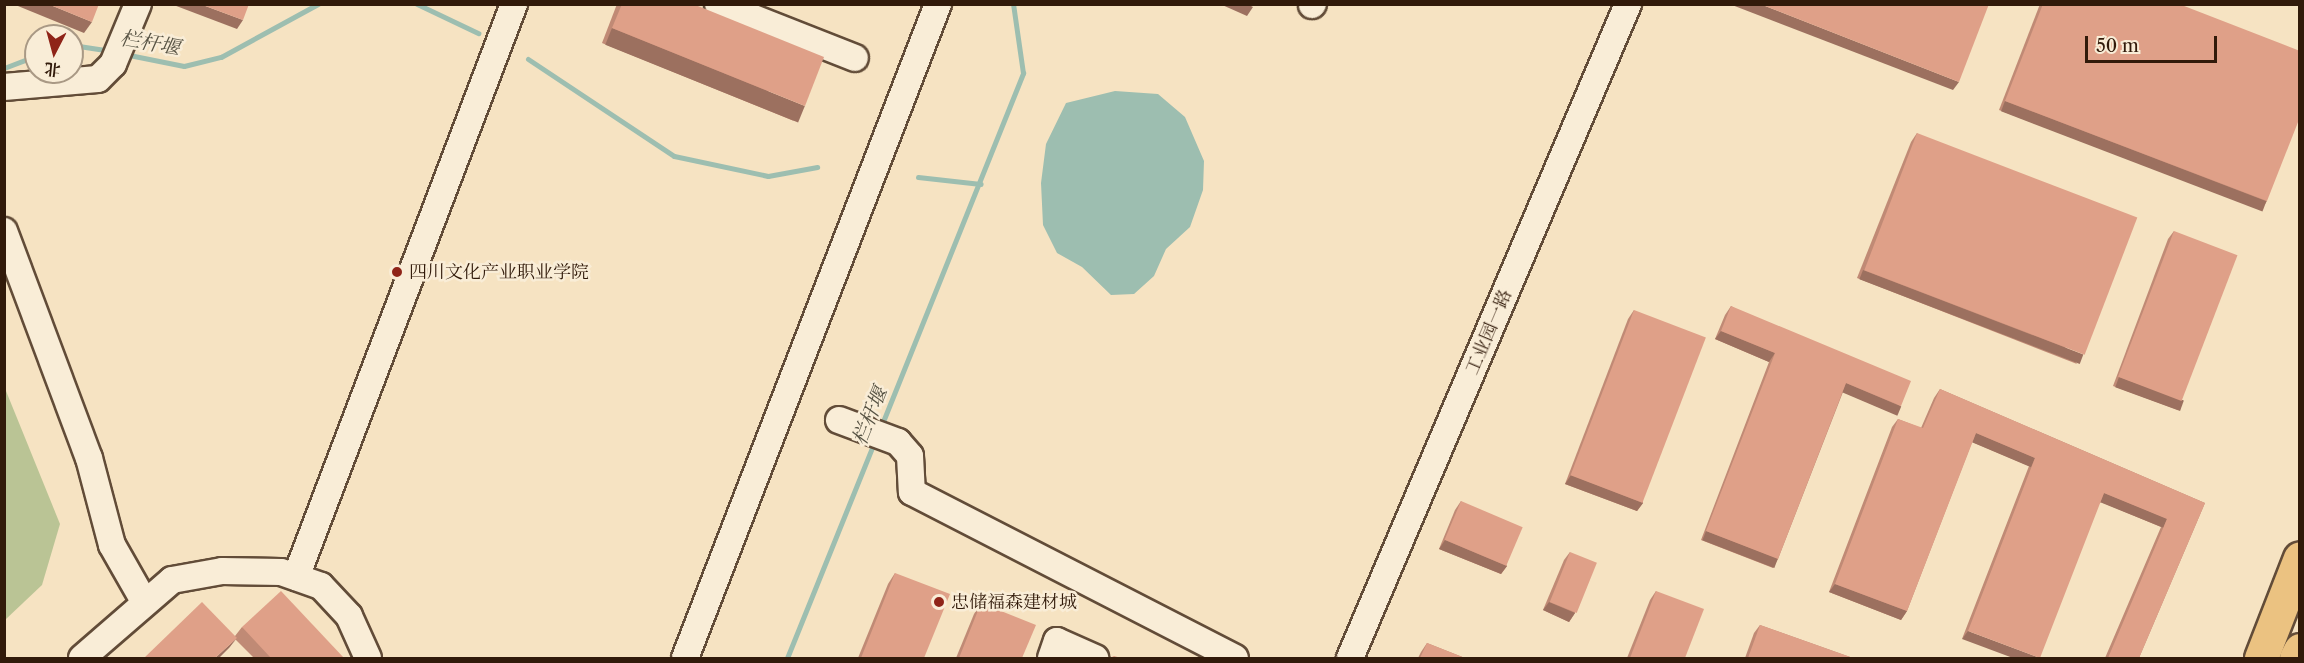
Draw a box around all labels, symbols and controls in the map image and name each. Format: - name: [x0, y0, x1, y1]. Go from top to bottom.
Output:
- north arrow: [24, 24, 84, 84]
- scale bar: [2088, 24, 2220, 62]
- water label: 栏杆堰: [118, 26, 182, 60]
- text: 50 m: [2096, 35, 2139, 57]
- text: 北: [43, 59, 61, 81]
- place label: 四川文化产业职业学院: [409, 261, 589, 283]
- marker: 四川文化产业职业学院: [390, 265, 404, 279]
- street label: 工业园一路: [1461, 286, 1517, 378]
- water label: 栏杆堰: [848, 384, 892, 448]
- place label: 忠储福森建材城: [951, 591, 1077, 613]
- marker: 忠储福森建材城: [932, 595, 946, 609]

